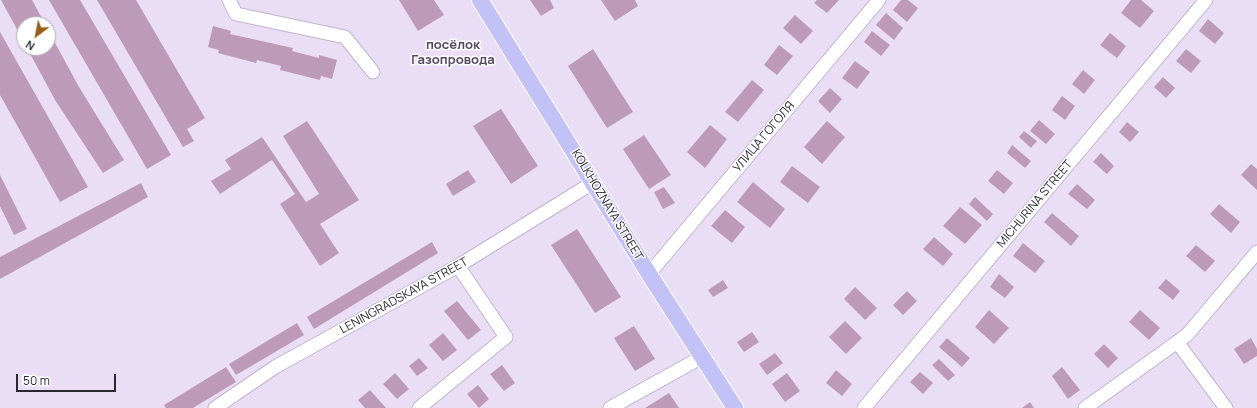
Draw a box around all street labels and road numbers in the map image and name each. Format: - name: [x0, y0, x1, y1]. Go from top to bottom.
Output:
- street label: УЛИЦА ГОГОЛЯ: [730, 99, 798, 175]
- street label: KOLKHOZNAYA STREET: [568, 147, 646, 263]
- street label: MICHURINA STREET: [994, 157, 1076, 251]
- street label: LENINGRADSKAYA STREET: [338, 255, 470, 337]

